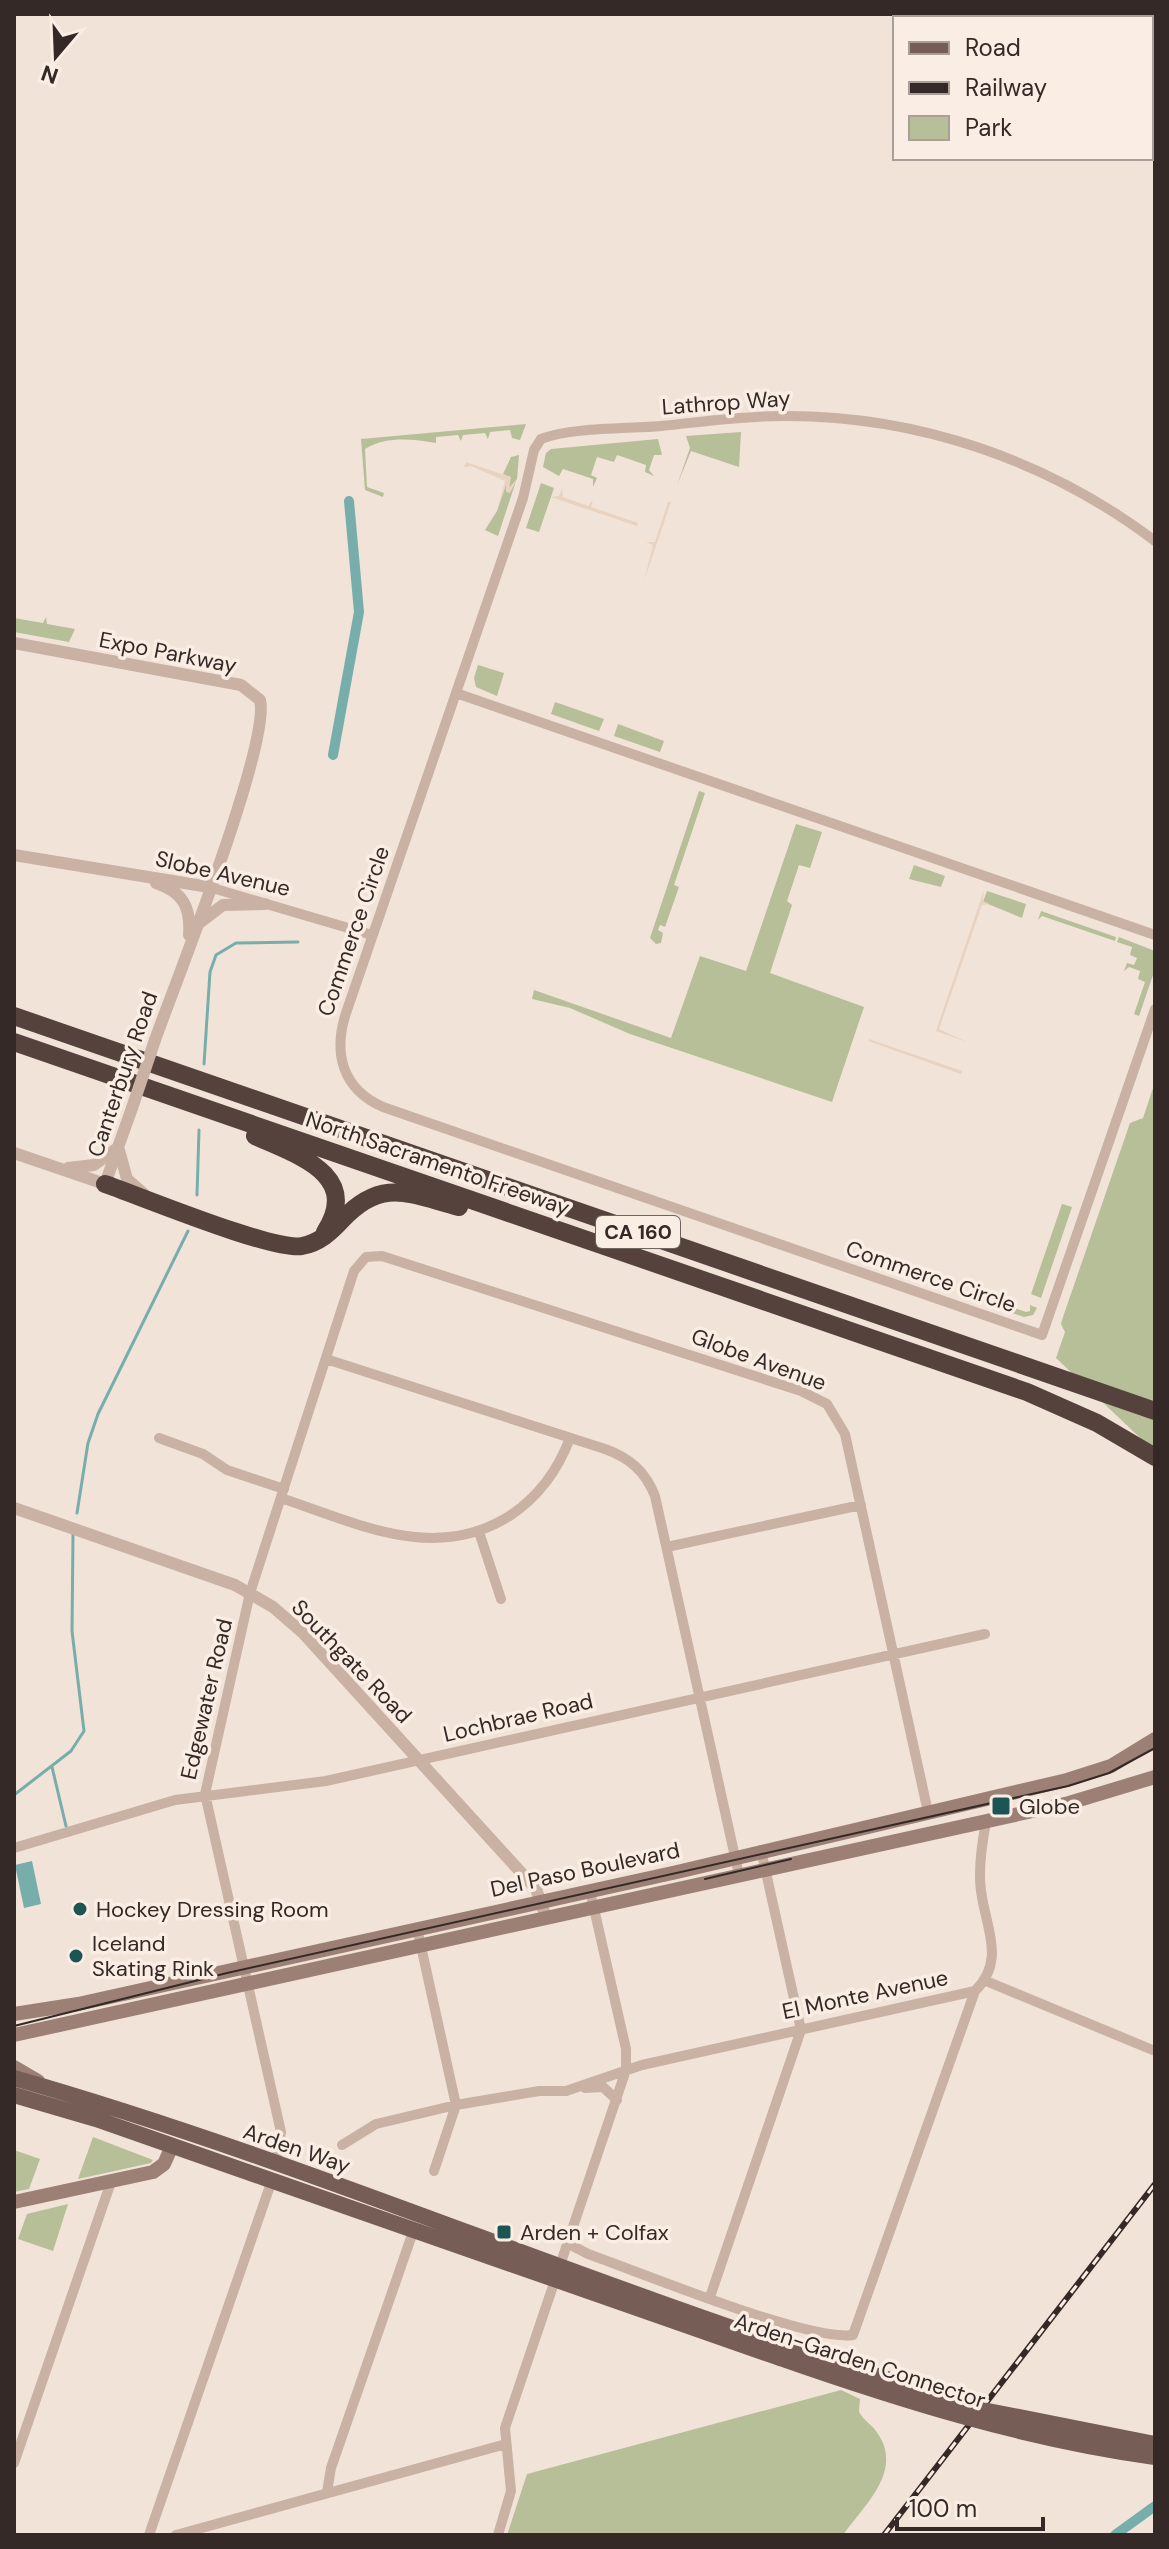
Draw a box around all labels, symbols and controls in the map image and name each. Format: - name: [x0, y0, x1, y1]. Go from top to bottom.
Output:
- north arrow: [16, 16, 96, 96]
- legend: [893, 16, 1153, 160]
- text: Road: [965, 32, 1021, 63]
- text: N: [37, 58, 62, 91]
- text: Railway: [965, 72, 1047, 103]
- text: Park: [965, 112, 1012, 143]
- street label: Lathrop Way: [661, 384, 791, 421]
- street label: Expo Parkway: [97, 625, 239, 680]
- street label: Commerce Circle: [311, 842, 396, 1020]
- street label: Slobe Avenue: [153, 844, 293, 903]
- street label: Canterbury Road: [81, 988, 164, 1161]
- street label: North Sacramento Freeway: [302, 1105, 574, 1222]
- road number: CA 160: [596, 1216, 680, 1248]
- street label: Commerce Circle: [842, 1234, 1020, 1319]
- street label: Globe Avenue: [687, 1322, 830, 1397]
- street label: Southgate Road: [285, 1593, 418, 1730]
- street label: Edgewater Road: [174, 1616, 239, 1782]
- street label: Lochbrae Road: [440, 1686, 596, 1749]
- place label: Globe: [1019, 1792, 1080, 1821]
- marker: Globe: [990, 1795, 1012, 1817]
- street label: Del Paso Boulevard: [488, 1835, 682, 1904]
- place label: Hockey Dressing Room: [96, 1895, 329, 1924]
- marker: Hockey Dressing Room: [71, 1900, 89, 1918]
- place label: Iceland Skating Rink: [92, 1929, 214, 1983]
- marker: Iceland Skating Rink: [67, 1947, 85, 1965]
- street label: El Monte Avenue: [780, 1963, 951, 2026]
- street label: Arden Way: [240, 2117, 354, 2180]
- place label: Arden + Colfax: [520, 2218, 669, 2247]
- marker: Arden + Colfax: [495, 2223, 513, 2241]
- street label: Arden-Garden Connector: [730, 2306, 989, 2415]
- scale bar: [897, 2481, 1043, 2531]
- text: 100 m: [909, 2493, 977, 2524]

